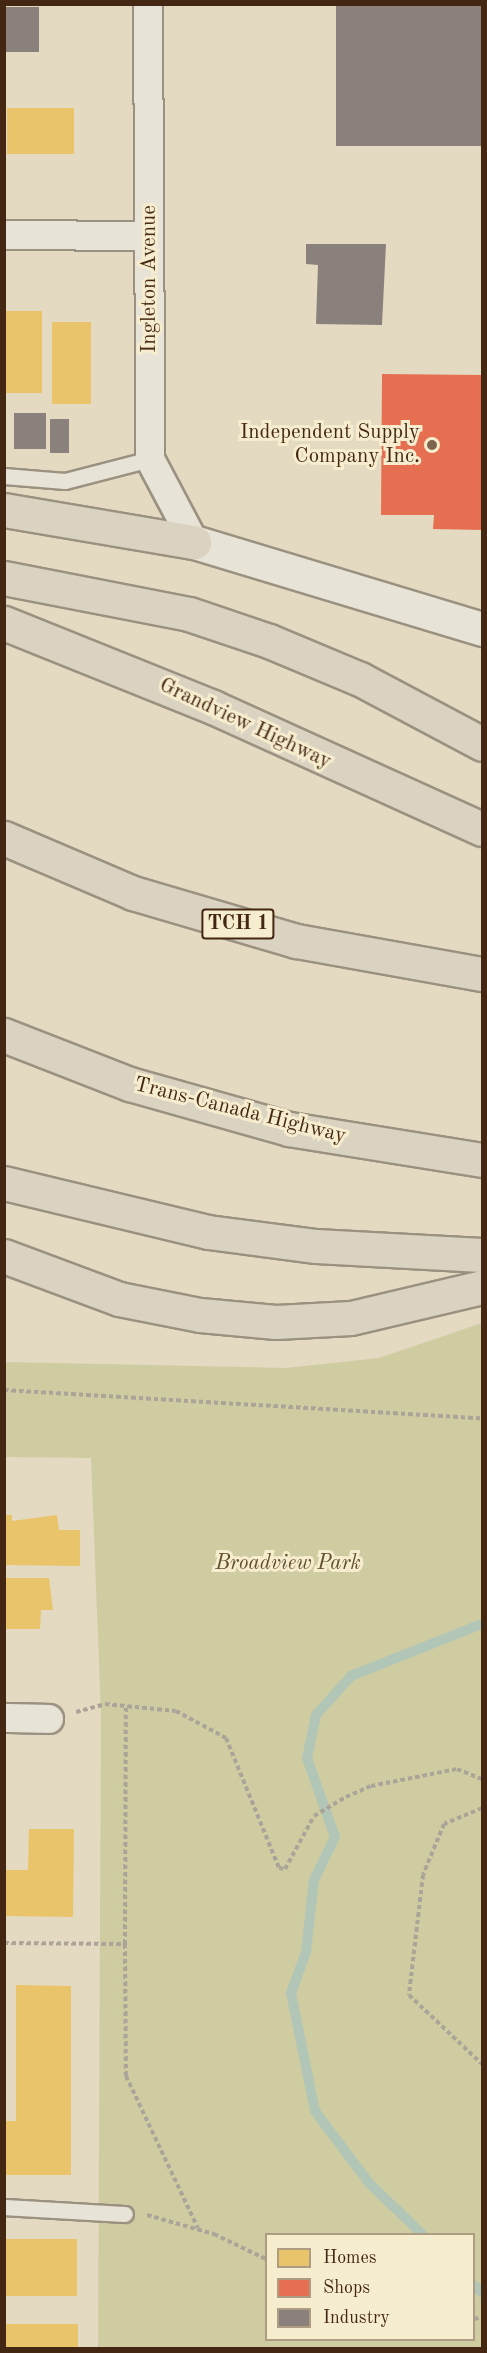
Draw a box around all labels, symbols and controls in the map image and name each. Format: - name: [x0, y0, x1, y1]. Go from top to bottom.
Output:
- street label: Ingleton Avenue: [137, 205, 163, 353]
- place label: Independent Supply Company Inc.: [240, 420, 420, 470]
- marker: Independent Supply Company Inc.: [425, 438, 439, 452]
- street label: Grandview Highway: [155, 673, 335, 775]
- road number: TCH 1: [200, 907, 276, 941]
- street label: Trans-Canada Highway: [132, 1072, 348, 1150]
- park label: Broadview Park: [215, 1551, 361, 1577]
- legend: [265, 2233, 475, 2341]
- text: Homes: [323, 2249, 377, 2267]
- text: Shops: [323, 2279, 370, 2297]
- text: Industry: [323, 2309, 390, 2327]

